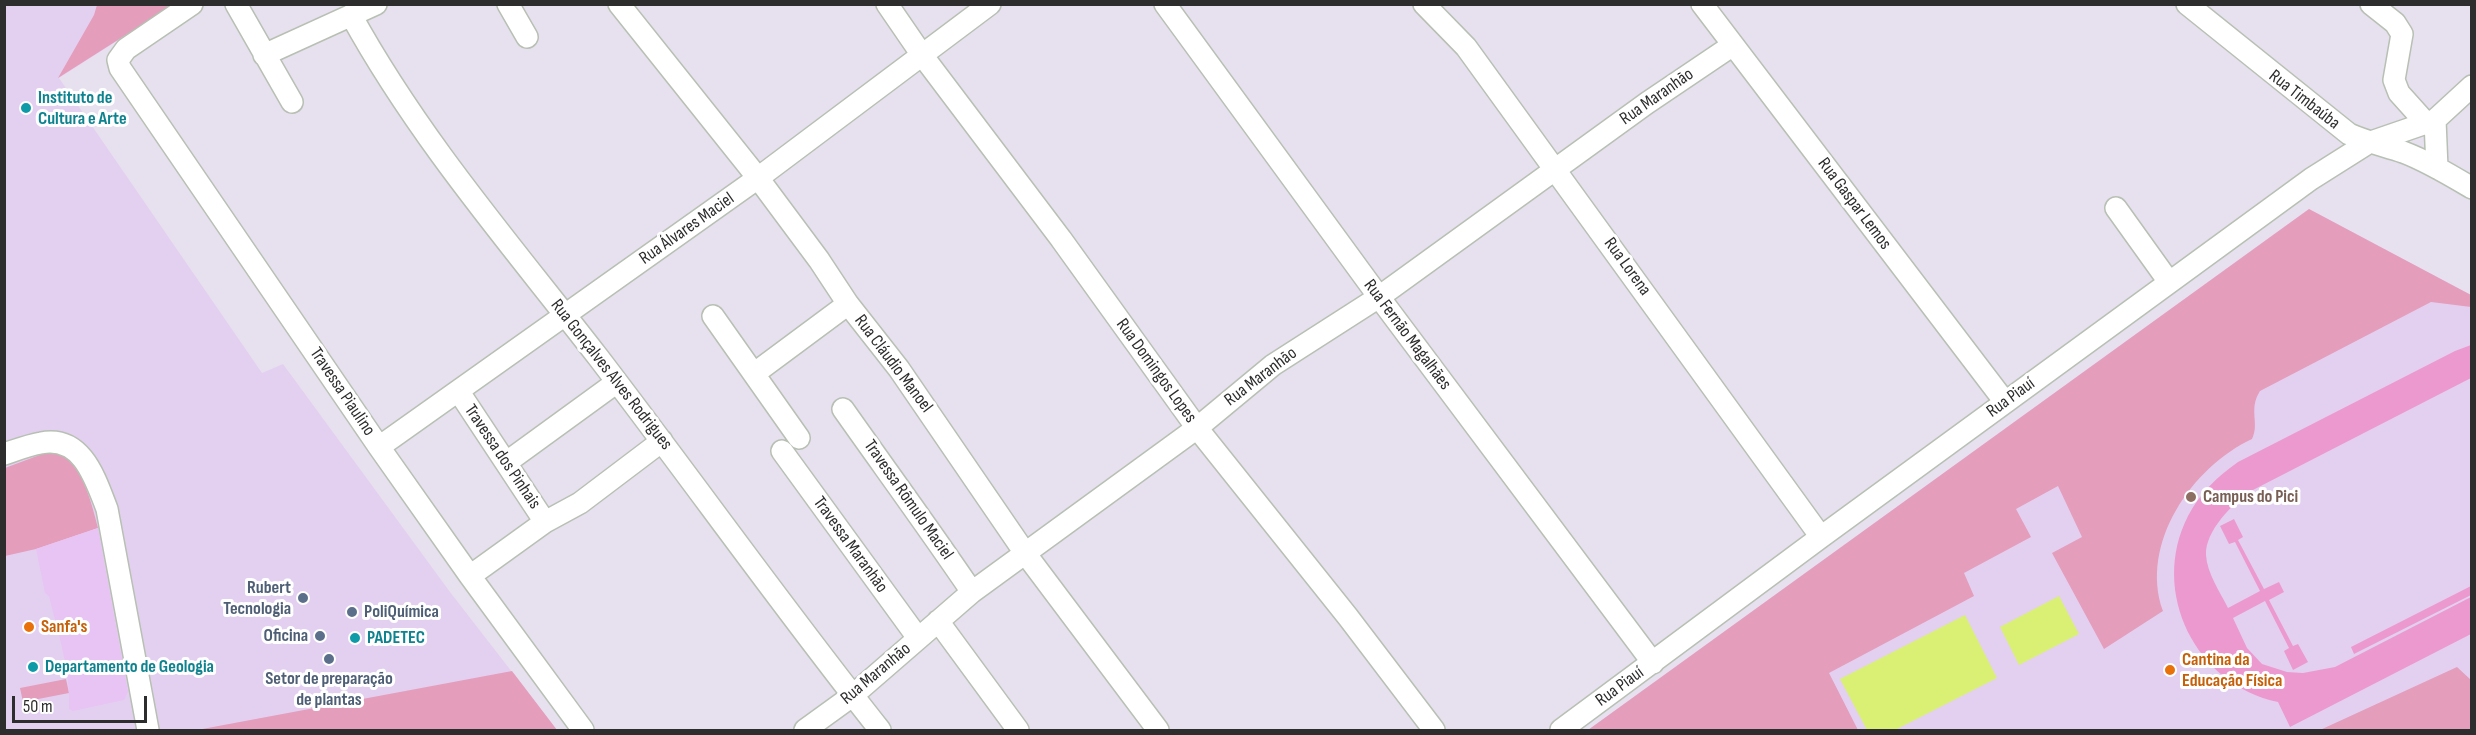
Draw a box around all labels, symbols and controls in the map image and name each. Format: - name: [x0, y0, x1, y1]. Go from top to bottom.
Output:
- street label: Rua Maranhão: [1616, 64, 1698, 130]
- street label: Rua Timbaúba: [2264, 66, 2344, 134]
- place label: Instituto de Cultura e Arte: [38, 87, 127, 130]
- marker: Instituto de Cultura e Arte: [19, 101, 33, 115]
- street label: Rua Gaspar Lemos: [1812, 154, 1896, 254]
- street label: Rua Álvares Maciel: [635, 188, 739, 270]
- street label: Rua Lorena: [1599, 234, 1655, 300]
- street label: Rua Fernão Magalhães: [1358, 275, 1456, 395]
- street label: Rua Gonçalves Alves Rodrigues: [546, 295, 676, 455]
- street label: Rua Cláudio Manoel: [849, 311, 937, 417]
- street label: Rua Domingos Lopes: [1111, 315, 1201, 427]
- street label: Rua Maranhão: [1221, 343, 1301, 411]
- street label: Travessa Piaulino: [305, 344, 379, 440]
- street label: Rua Piauí: [1983, 373, 2039, 423]
- street label: Travessa dos Pinhais: [459, 401, 545, 513]
- street label: Travessa Rômulo Maciel: [859, 436, 957, 564]
- place label: Campus do Pici: [2203, 486, 2298, 508]
- marker: Campus do Pici: [2184, 490, 2198, 504]
- street label: Travessa Maranhão: [808, 493, 892, 597]
- place label: Rubert Tecnologia: [223, 577, 291, 620]
- marker: Rubert Tecnologia: [296, 591, 310, 605]
- place label: PoliQuímica: [364, 601, 439, 623]
- marker: PoliQuímica: [345, 605, 359, 619]
- place label: Sanfa's: [41, 616, 87, 638]
- marker: Sanfa's: [22, 620, 36, 634]
- place label: Oficina: [264, 625, 308, 647]
- place label: PADETEC: [367, 627, 425, 649]
- marker: Oficina: [313, 629, 327, 643]
- marker: PADETEC: [348, 631, 362, 645]
- street label: Rua Maranhão: [837, 638, 915, 710]
- place label: Cantina da Educação Física: [2182, 649, 2282, 692]
- marker: Setor de preparação de plantas: [322, 652, 336, 666]
- place label: Departamento de Geologia: [45, 656, 214, 678]
- marker: Departamento de Geologia: [26, 660, 40, 674]
- street label: Rua Piauí: [1592, 662, 1648, 712]
- marker: Cantina da Educação Física: [2163, 663, 2177, 677]
- place label: Setor de preparação de plantas: [265, 668, 393, 710]
- scale bar: [15, 684, 150, 722]
- text: 50 m: [23, 696, 53, 717]

